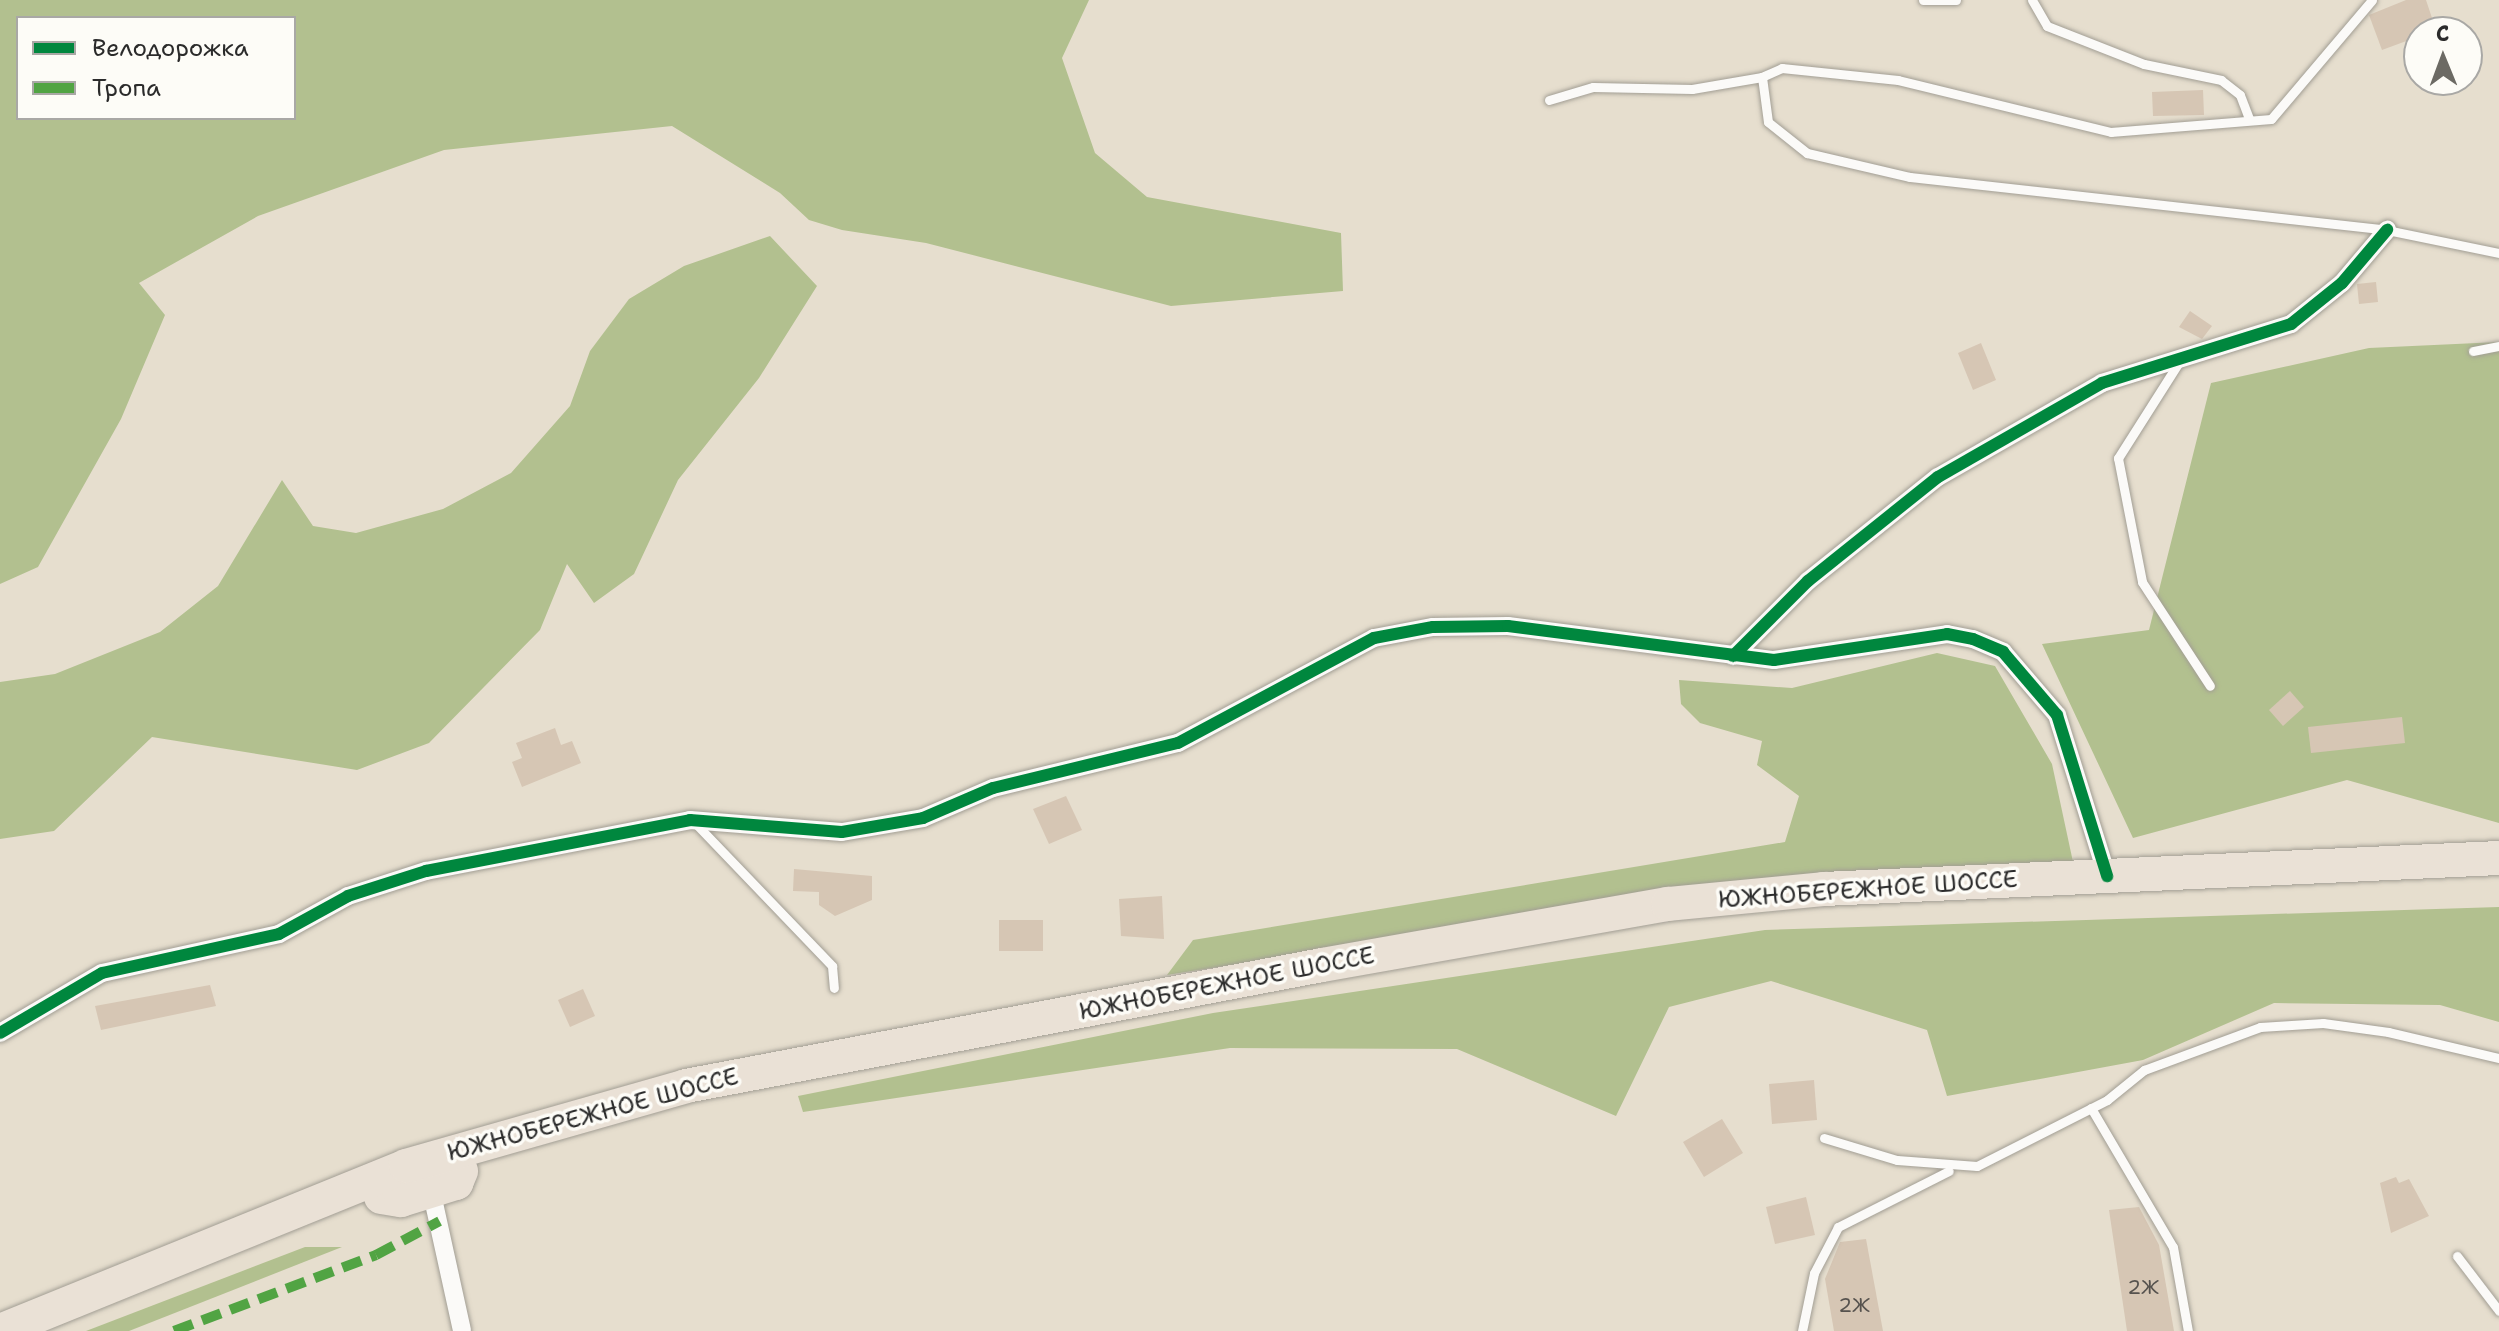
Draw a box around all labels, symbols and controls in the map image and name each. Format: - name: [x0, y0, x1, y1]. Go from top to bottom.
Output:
- legend: [16, 16, 296, 120]
- north arrow: [2403, 16, 2483, 96]
- text: С: [2436, 19, 2450, 48]
- text: Велодорожка: [92, 32, 249, 64]
- text: Тропа: [92, 72, 161, 104]
- street label: ЮЖНОБЕРЕЖНОЕ ШОССЕ: [1717, 865, 2019, 915]
- street label: ЮЖНОБЕРЕЖНОЕ ШОССЕ: [1077, 941, 1377, 1027]
- street label: ЮЖНОБЕРЕЖНОЕ ШОССЕ: [444, 1062, 742, 1168]
- house number: 2Ж: [2127, 1275, 2159, 1299]
- house number: 2Ж: [1838, 1293, 1870, 1317]

